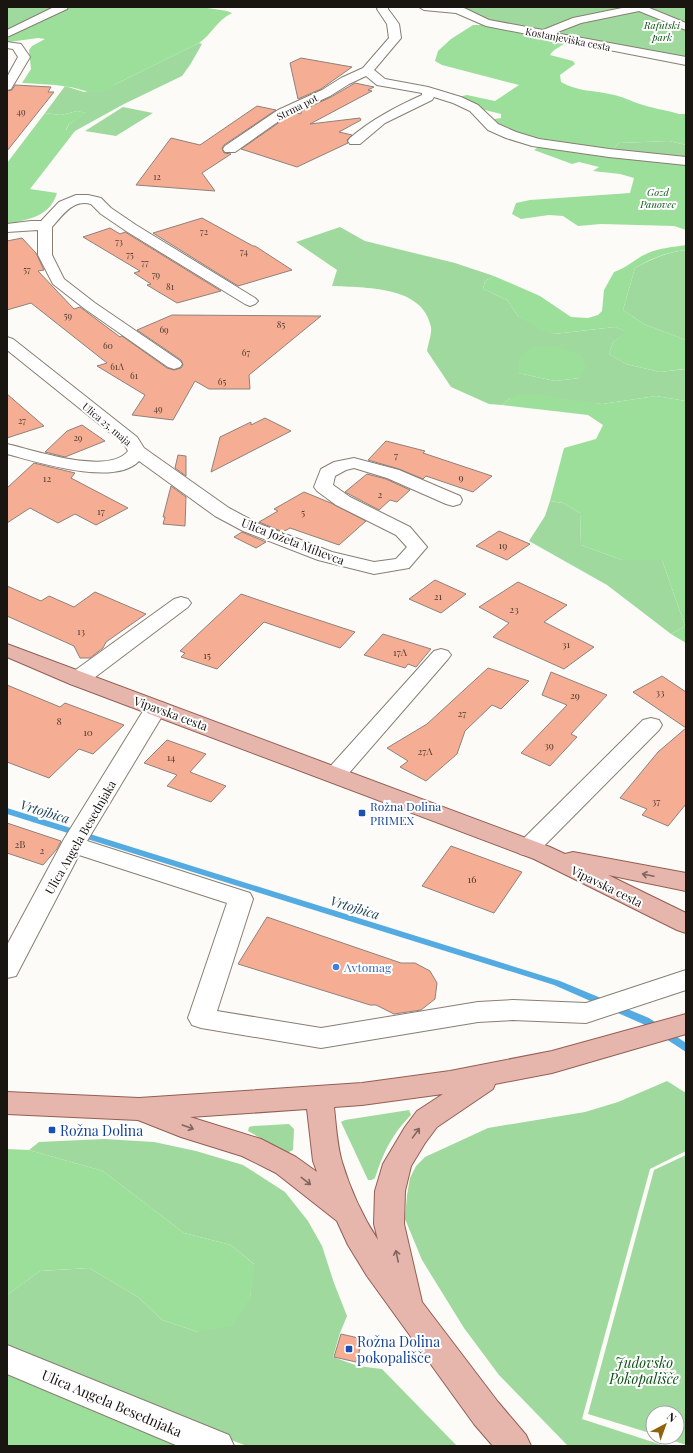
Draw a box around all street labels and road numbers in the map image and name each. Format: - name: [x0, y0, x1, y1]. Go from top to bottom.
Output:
- street label: Kostanjeviška cesta: [524, 24, 612, 54]
- street label: Strma pot: [274, 90, 320, 123]
- street label: Ulica 25. maja: [79, 399, 135, 449]
- street label: Ulica Jožeta Mihevca: [239, 514, 347, 568]
- street label: Vipavska cesta: [131, 692, 210, 734]
- street label: Ulica Angela Besednjaka: [41, 777, 119, 897]
- street label: Vipavska cesta: [568, 861, 645, 910]
- street label: Ulica Angela Besednjaka: [39, 1365, 185, 1441]

